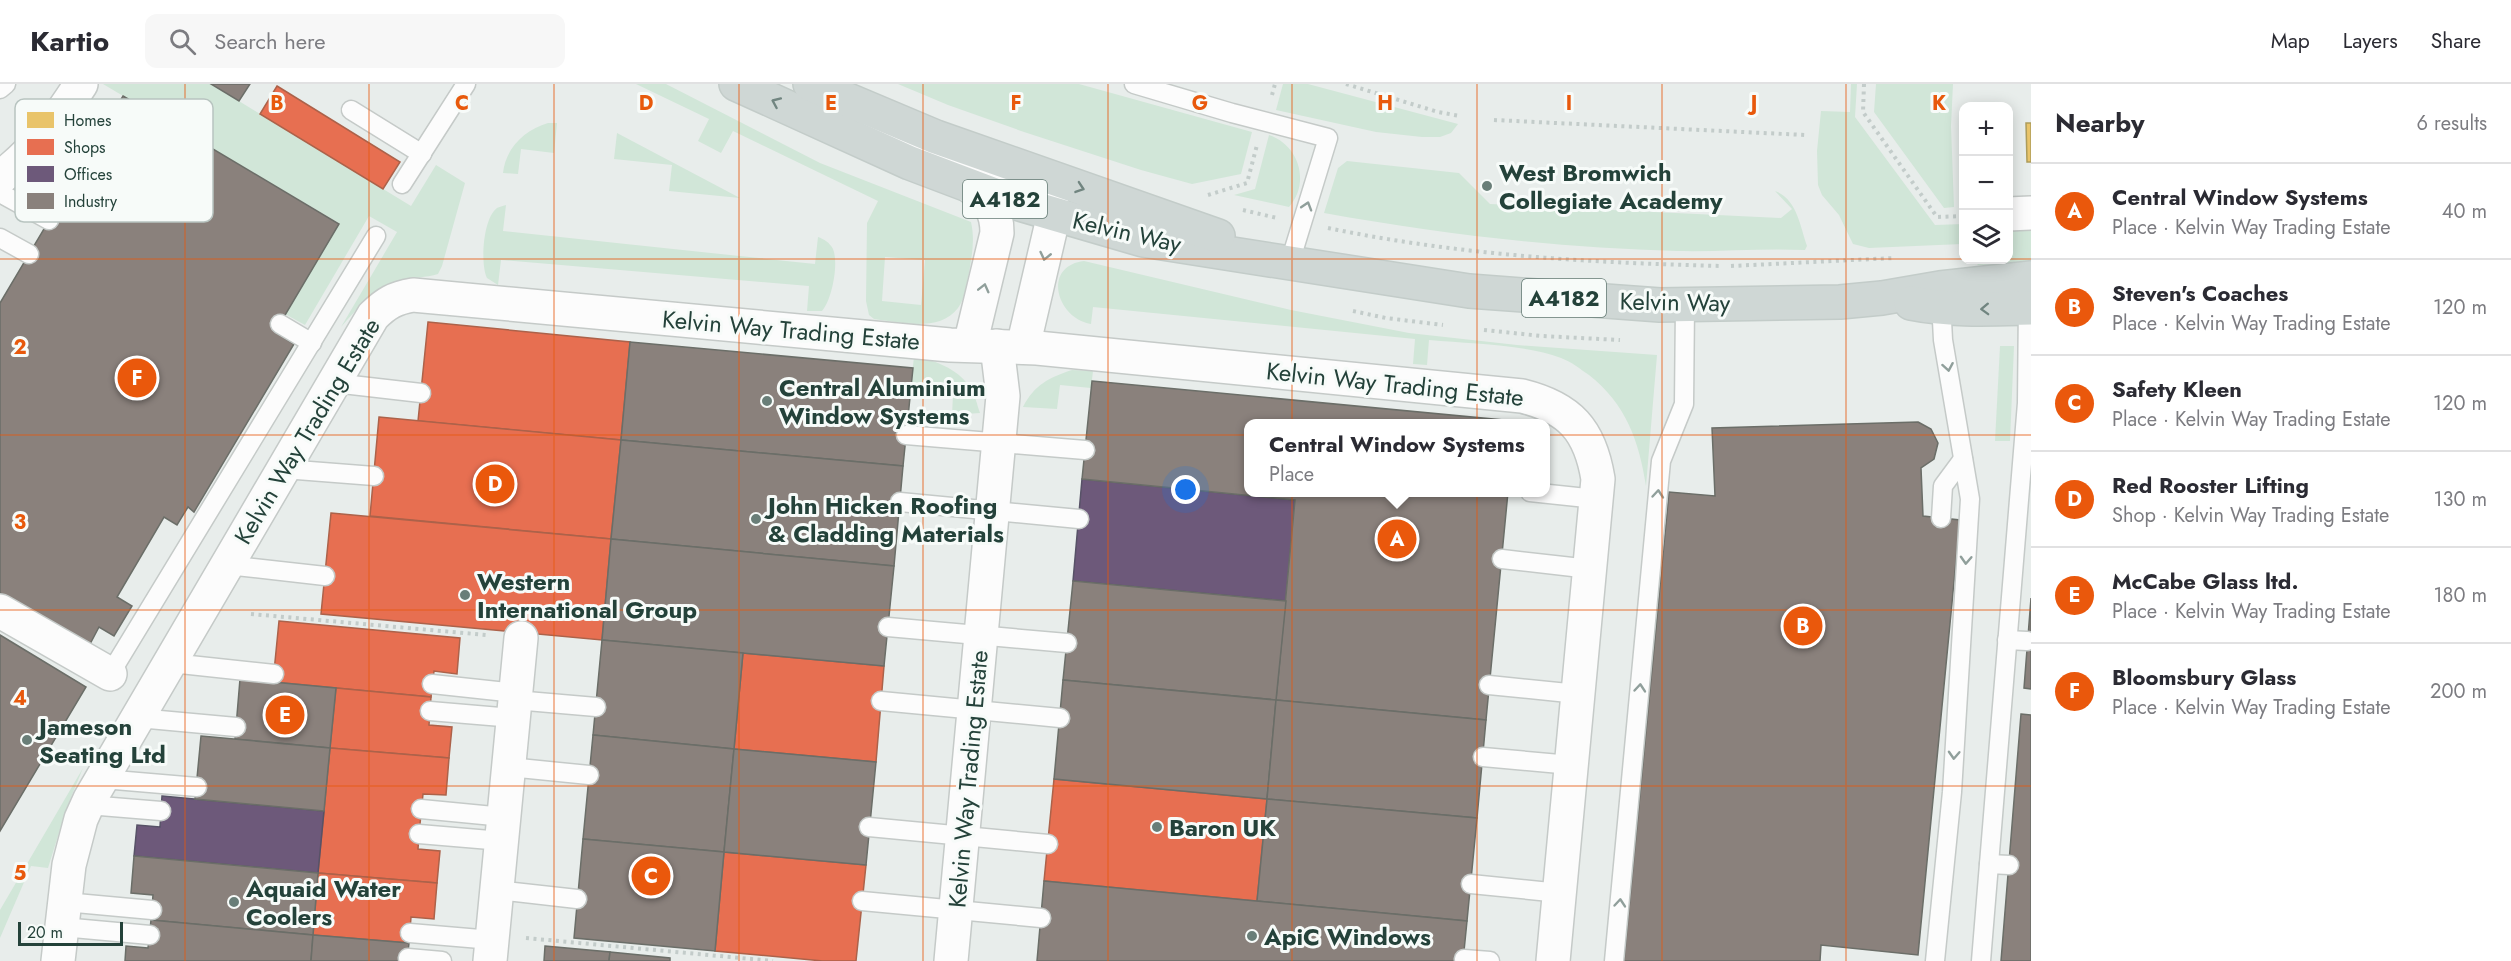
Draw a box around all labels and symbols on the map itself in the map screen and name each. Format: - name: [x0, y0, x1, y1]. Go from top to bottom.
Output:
- text: B: [270, 89, 284, 118]
- text: C: [455, 89, 469, 118]
- text: D: [639, 89, 653, 118]
- text: E: [825, 89, 837, 118]
- text: F: [1010, 89, 1022, 118]
- text: G: [1192, 89, 1208, 118]
- text: H: [1377, 89, 1393, 118]
- text: I: [1566, 89, 1572, 118]
- text: J: [1747, 89, 1757, 118]
- text: K: [1932, 89, 1946, 118]
- one-way arrow: [771, 97, 782, 109]
- legend: [15, 99, 213, 222]
- text: Homes: [64, 109, 111, 132]
- text: Shops: [64, 136, 105, 159]
- place label: West Bromwich Collegiate Academy: [1499, 155, 1723, 218]
- text: Offices: [64, 163, 112, 186]
- marker: West Bromwich Collegiate Academy: [1480, 179, 1494, 193]
- road number: A4182: [963, 180, 1047, 218]
- one-way arrow: [1075, 181, 1085, 194]
- text: Industry: [64, 190, 118, 213]
- one-way arrow: [1300, 201, 1313, 212]
- street label: Kelvin Way: [1069, 203, 1185, 262]
- one-way arrow: [1039, 251, 1052, 261]
- road number: A4182: [1522, 279, 1606, 317]
- one-way arrow: [977, 284, 990, 294]
- street label: Kelvin Way: [1619, 284, 1731, 320]
- street label: Kelvin Way Trading Estate: [661, 301, 921, 359]
- one-way arrow: [1980, 303, 1989, 316]
- street label: Kelvin Way Trading Estate: [225, 311, 389, 551]
- text: 2: [13, 333, 27, 362]
- street label: Kelvin Way Trading Estate: [1265, 353, 1525, 415]
- pin: F: [118, 356, 156, 400]
- one-way arrow: [1941, 362, 1953, 372]
- place label: Central Aluminium Window Systems: [779, 370, 986, 433]
- marker: Central Aluminium Window Systems: [760, 394, 774, 408]
- pin: D: [476, 462, 514, 506]
- your location: [1171, 475, 1200, 504]
- place label: John Hicken Roofing & Cladding Materials: [764, 488, 1004, 551]
- one-way arrow: [1651, 489, 1664, 498]
- text: 3: [14, 508, 26, 537]
- marker: John Hicken Roofing & Cladding Materials: [749, 512, 763, 526]
- pin: A: [1378, 516, 1416, 562]
- one-way arrow: [1960, 555, 1973, 564]
- place label: Western International Group: [477, 564, 697, 627]
- marker: Western International Group: [458, 588, 472, 602]
- pin: B: [1784, 604, 1822, 648]
- street label: Kelvin Way Trading Estate: [939, 649, 997, 909]
- one-way arrow: [1633, 683, 1646, 692]
- text: 4: [13, 684, 27, 713]
- pin: E: [266, 692, 304, 738]
- place label: Jameson Seating Ltd: [35, 709, 166, 772]
- marker: Jameson Seating Ltd: [20, 733, 34, 747]
- one-way arrow: [1948, 750, 1961, 759]
- place label: Baron UK: [1169, 810, 1276, 845]
- marker: Baron UK: [1150, 820, 1164, 834]
- pin: C: [632, 854, 670, 898]
- text: 5: [14, 859, 27, 888]
- place label: Aquaid Water Coolers: [245, 871, 401, 934]
- marker: Aquaid Water Coolers: [227, 895, 241, 909]
- one-way arrow: [1613, 898, 1626, 907]
- scale bar: [18, 919, 123, 946]
- place label: ApiC Windows: [1263, 919, 1431, 954]
- marker: ApiC Windows: [1245, 929, 1259, 943]

